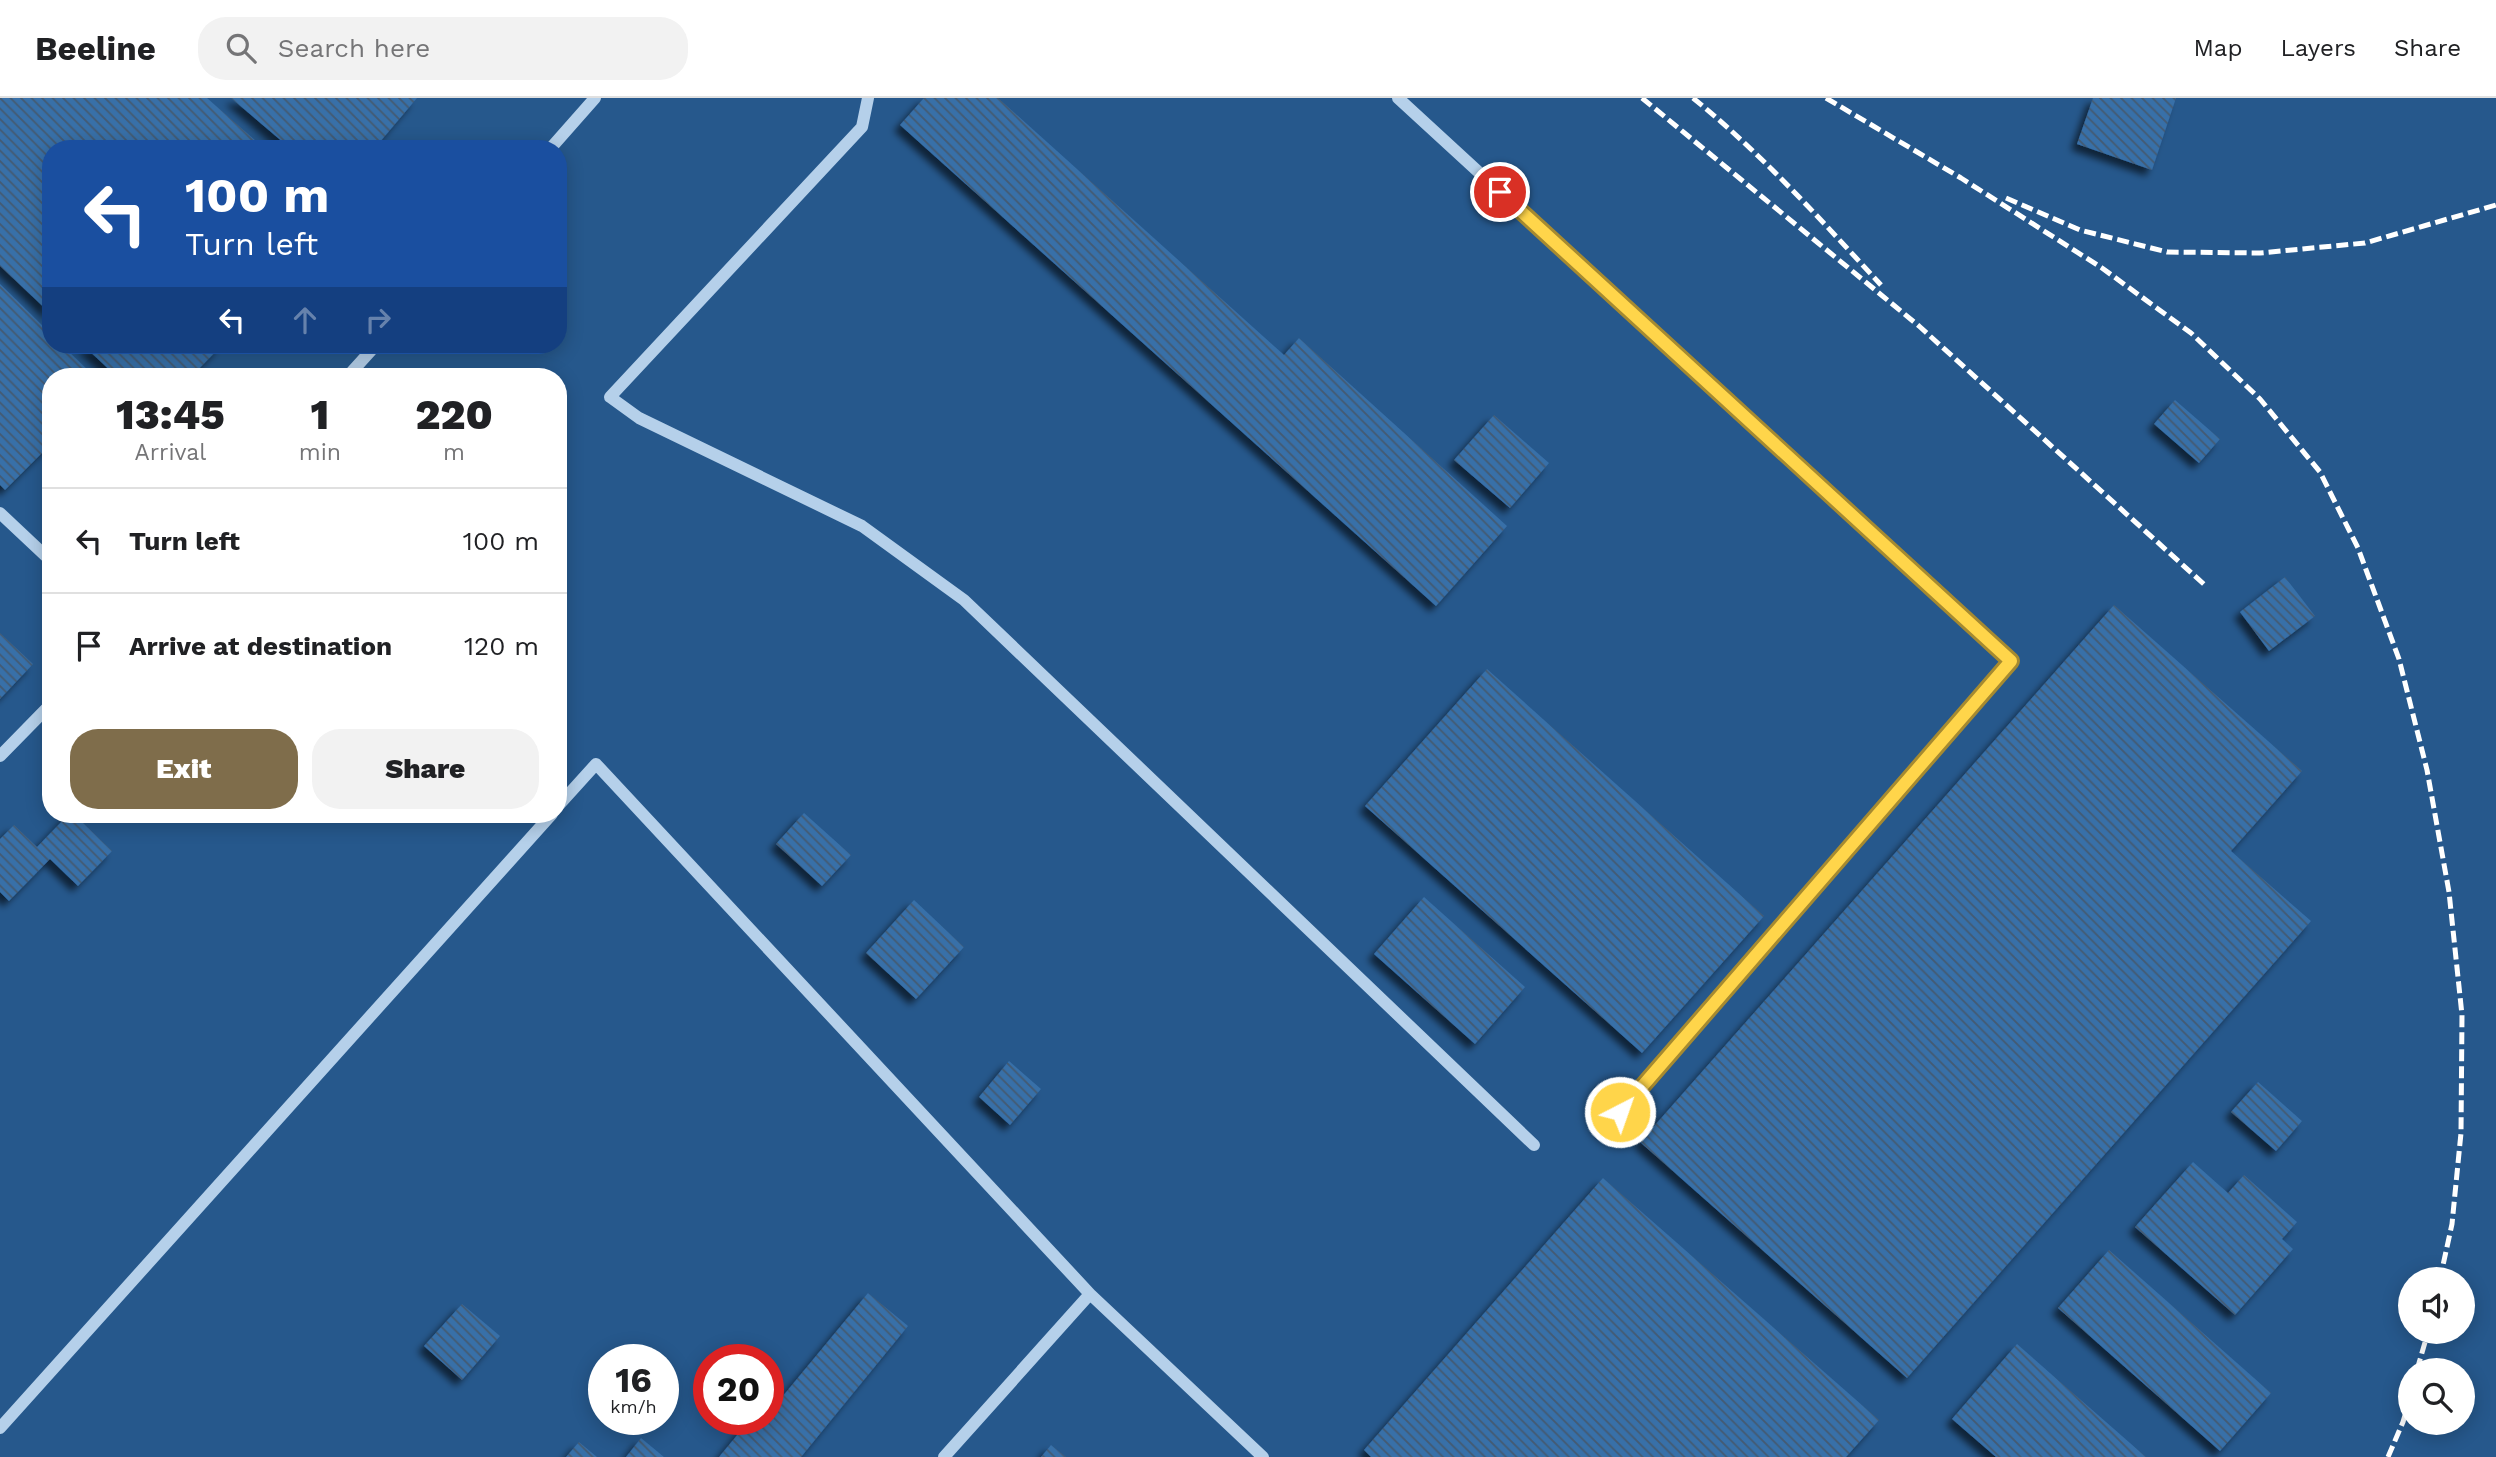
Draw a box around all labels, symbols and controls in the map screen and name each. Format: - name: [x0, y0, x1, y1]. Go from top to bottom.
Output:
- search box: [198, 17, 688, 80]
- text: Beeline: [35, 29, 156, 68]
- icon: search: [222, 29, 260, 67]
- text: Search here: [278, 33, 430, 63]
- text: Map: [2194, 34, 2242, 62]
- text: Layers: [2280, 34, 2356, 62]
- text: Share: [2394, 34, 2461, 62]
- pin: [1470, 162, 1530, 222]
- text: 100 m: [185, 166, 329, 224]
- icon: left: [70, 168, 161, 259]
- icon: arrive: [1481, 173, 1519, 211]
- text: Turn left: [185, 225, 318, 263]
- icon: left: [213, 301, 251, 339]
- icon: ahead: [286, 301, 324, 339]
- icon: right: [359, 301, 397, 339]
- text: 13:45: [116, 390, 225, 439]
- text: 1: [311, 390, 329, 439]
- text: 220: [415, 390, 493, 439]
- text: Arrival: [135, 439, 206, 466]
- text: min: [299, 439, 341, 466]
- text: m: [443, 439, 465, 466]
- icon: left: [70, 522, 108, 560]
- text: Turn left: [129, 526, 240, 556]
- text: 100 m: [463, 526, 539, 556]
- icon: arrive: [70, 627, 108, 665]
- text: Arrive at destination: [129, 631, 392, 661]
- text: 120 m: [464, 631, 539, 661]
- button: Exit: [70, 729, 298, 809]
- button: Share: [312, 729, 539, 809]
- position arrow: [1583, 1075, 1657, 1149]
- map controls: [2398, 1267, 2475, 1435]
- button: sound: [2398, 1267, 2475, 1344]
- speed limit sign: 20: [693, 1344, 784, 1435]
- button: search: [2398, 1358, 2475, 1435]
- text: 16: [615, 1359, 652, 1401]
- text: km/h: [610, 1396, 657, 1417]

